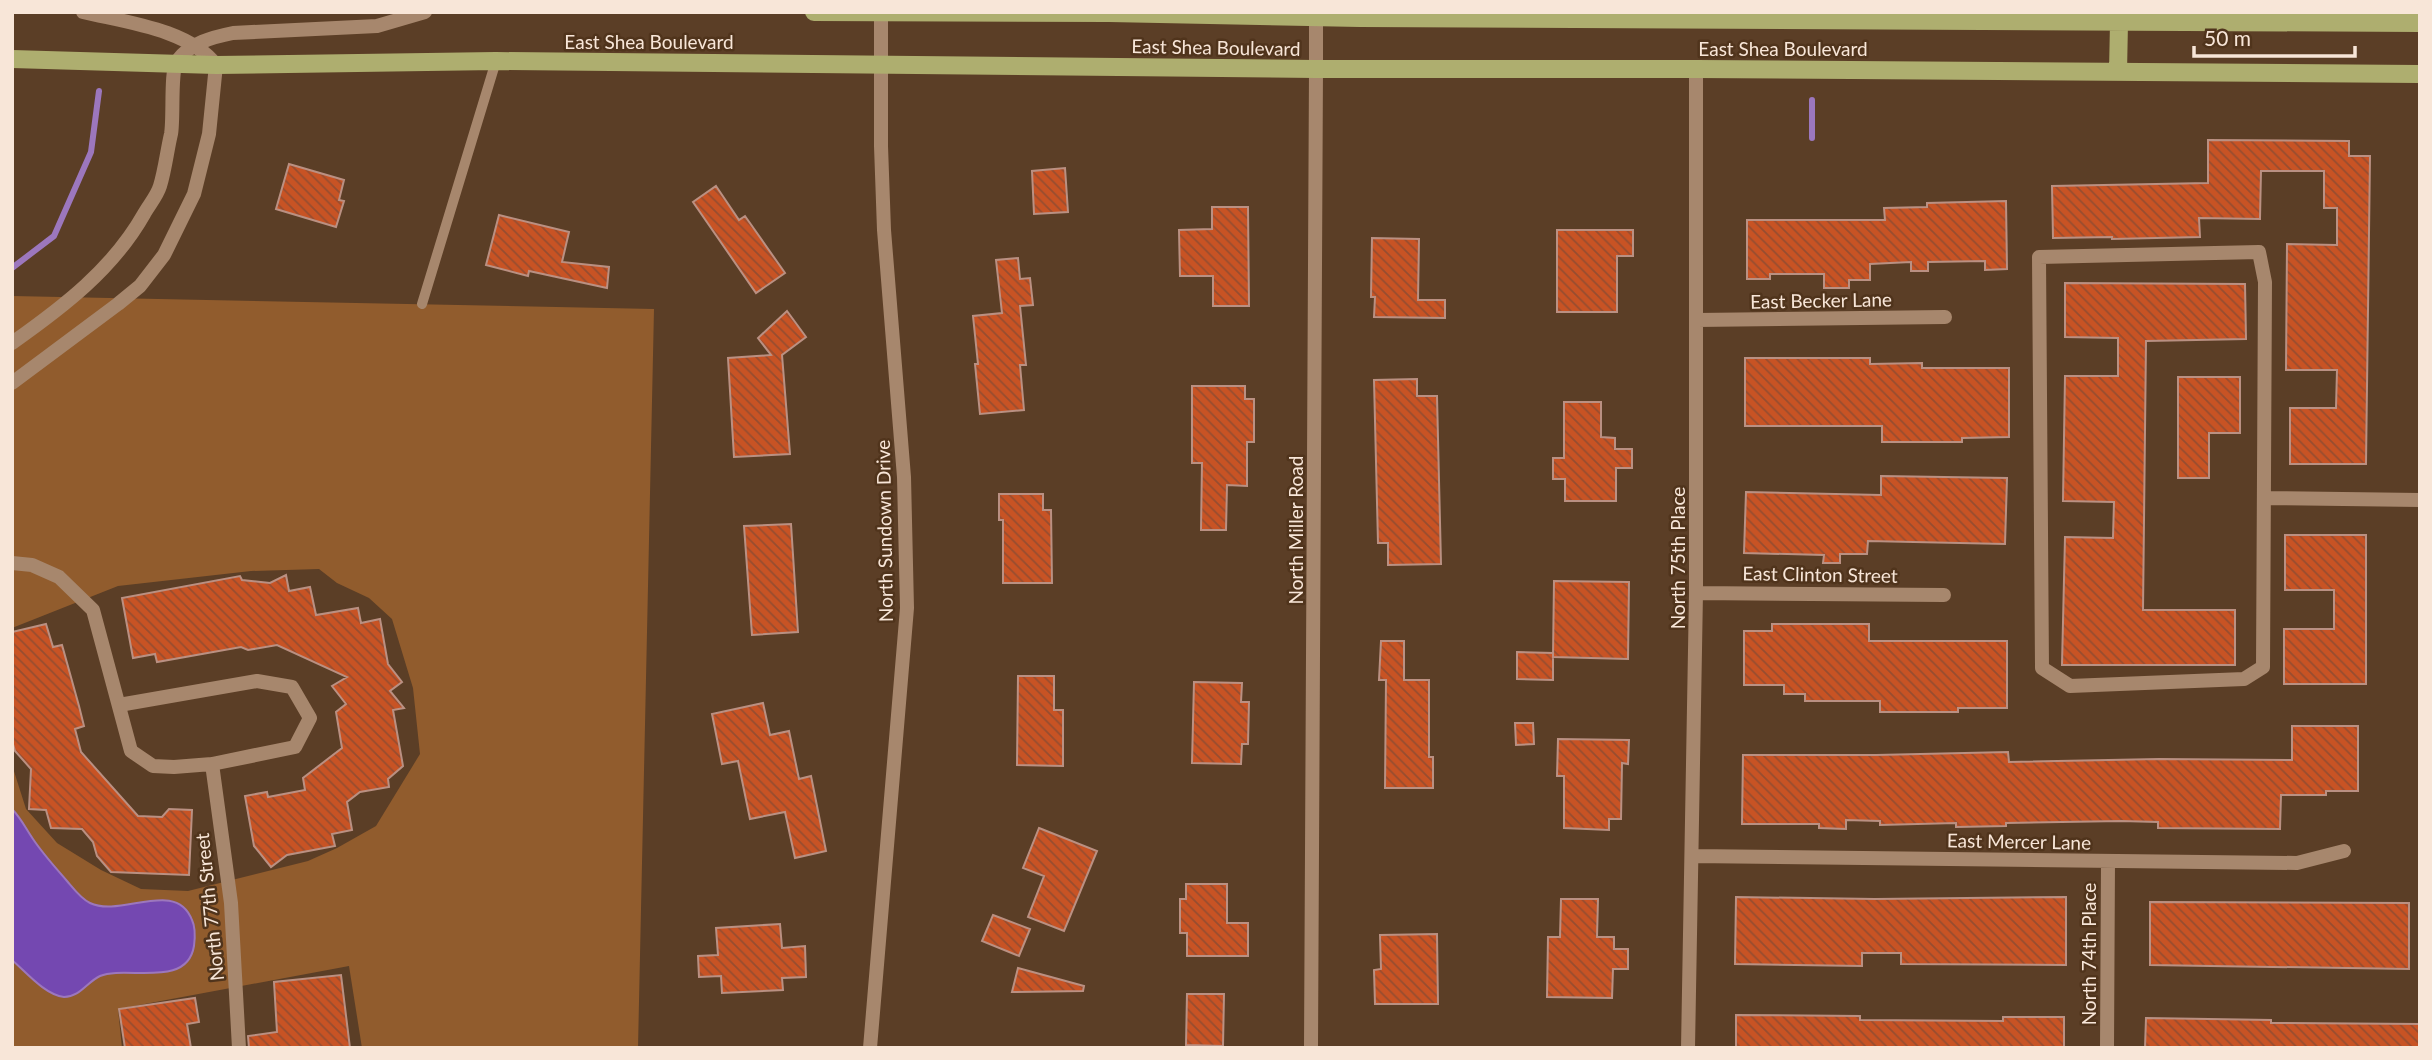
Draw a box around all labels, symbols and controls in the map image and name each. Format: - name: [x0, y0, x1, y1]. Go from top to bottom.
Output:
- scale bar: [2194, 14, 2355, 58]
- text: 50 m: [2204, 25, 2251, 50]
- street label: East Shea Boulevard: [564, 30, 734, 53]
- street label: East Shea Boulevard: [1131, 34, 1301, 60]
- street label: East Shea Boulevard: [1698, 37, 1868, 60]
- street label: East Becker Lane: [1750, 287, 1892, 313]
- street label: North Sundown Drive: [871, 440, 897, 622]
- street label: North Miller Road: [1284, 456, 1307, 604]
- street label: North 75th Place: [1666, 487, 1689, 629]
- street label: East Clinton Street: [1742, 561, 1898, 587]
- street label: East Mercer Lane: [1947, 828, 2091, 854]
- street label: North 77th Street: [190, 832, 228, 982]
- street label: North 74th Place: [2077, 883, 2100, 1025]

